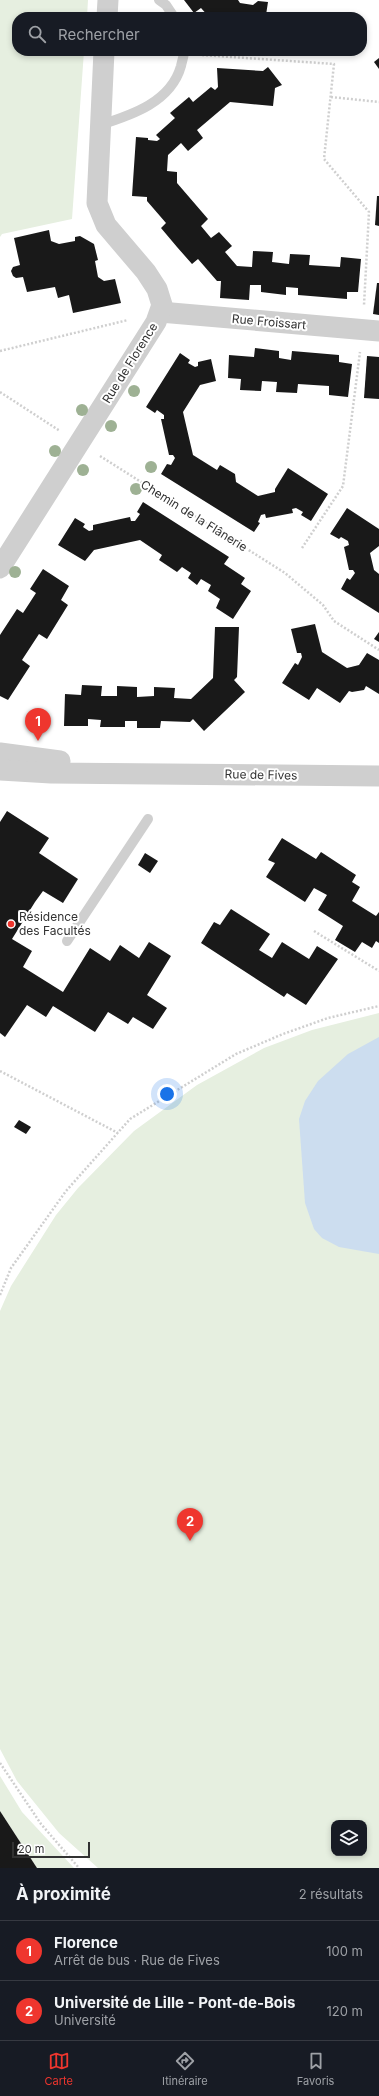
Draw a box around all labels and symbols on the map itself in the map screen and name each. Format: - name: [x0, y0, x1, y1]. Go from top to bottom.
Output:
- street label: Rue Froissart: [231, 311, 307, 332]
- street label: Rue de Florence: [99, 320, 160, 406]
- street label: Chemin de la Flânerie: [138, 477, 250, 555]
- pin: 1: [25, 708, 51, 741]
- street label: Rue de Fives: [225, 766, 298, 783]
- place label: Résidence des Facultés: [19, 909, 91, 938]
- marker: Résidence des Facultés: [6, 919, 16, 929]
- your location: [157, 1084, 177, 1104]
- pin: 2: [177, 1508, 203, 1541]
- scale bar: [12, 1840, 90, 1859]

